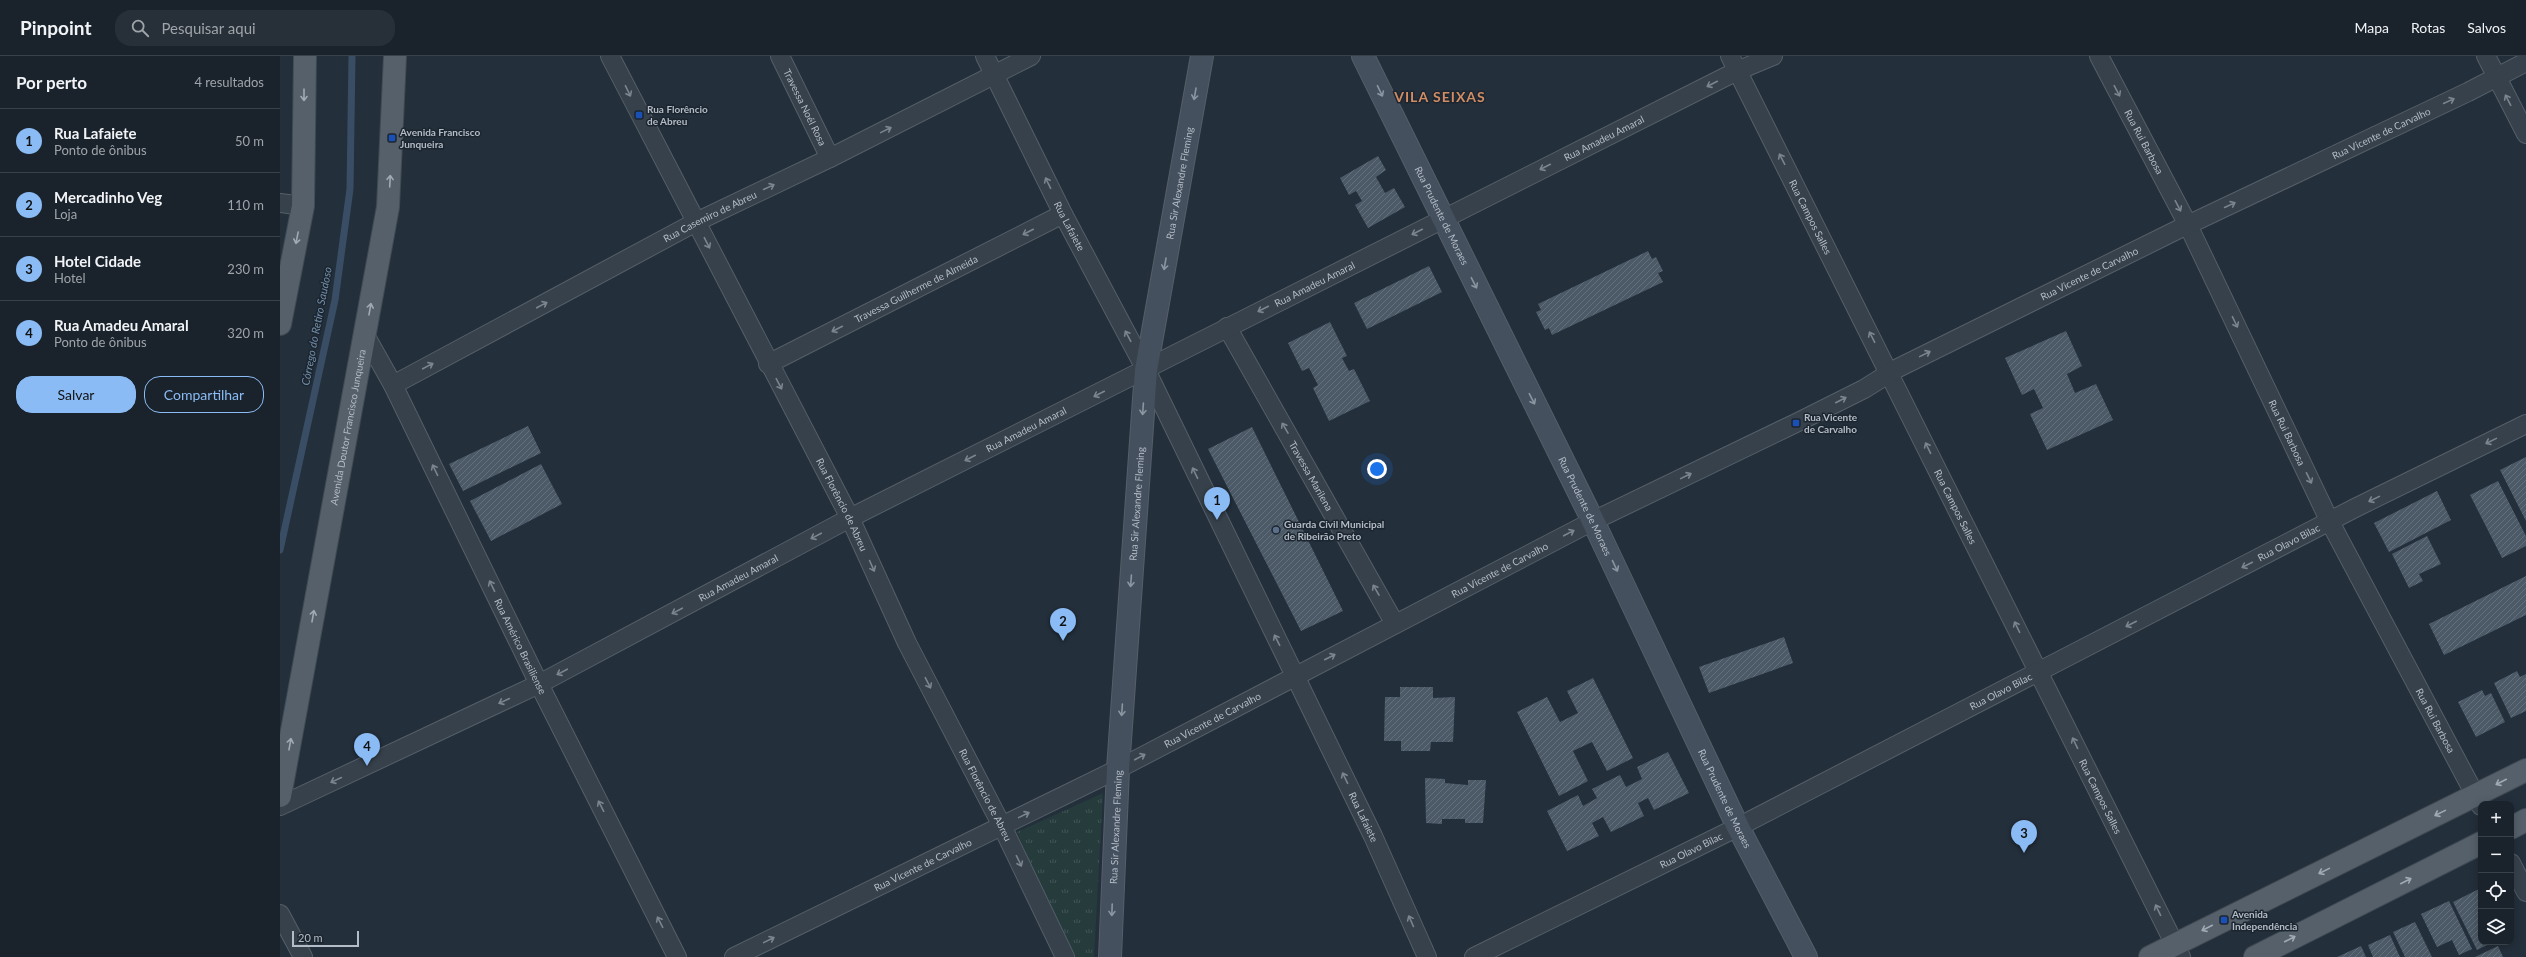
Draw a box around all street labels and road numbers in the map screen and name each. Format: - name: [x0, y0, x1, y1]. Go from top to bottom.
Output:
- street label: Travessa Noél Rosa: [781, 67, 829, 148]
- street label: Rua Vicente de Carvalho: [2330, 105, 2433, 162]
- street label: Rua Rui Barbosa: [2122, 107, 2166, 176]
- street label: Rua Amadeu Amaral: [1562, 113, 1646, 163]
- street label: Rua Sir Alexandre Fleming: [1163, 126, 1195, 240]
- street label: Rua Prudente de Moraes: [1412, 164, 1471, 267]
- street label: Rua Campos Salles: [1787, 178, 1834, 256]
- street label: Rua Casemiro de Abreu: [661, 188, 758, 245]
- street label: Rua Lafaiete: [1052, 199, 1088, 253]
- street label: Rua Vicente de Carvalho: [2038, 244, 2140, 303]
- street label: Travessa Guilherme de Almeida: [852, 252, 980, 325]
- street label: Rua Amadeu Amaral: [1272, 259, 1357, 309]
- street label: Avenida Doutor Francisco Junqueira: [327, 348, 368, 506]
- street label: Rua Rui Barbosa: [2266, 398, 2308, 467]
- street label: Rua Amadeu Amaral: [984, 404, 1068, 455]
- street label: Travessa Marilena: [1287, 439, 1336, 513]
- street label: Rua Sir Alexandre Fleming: [1127, 446, 1147, 561]
- street label: Rua Prudente de Moraes: [1556, 455, 1614, 557]
- street label: Rua Florêncio de Abreu: [814, 456, 870, 553]
- street label: Rua Campos Salles: [1932, 467, 1979, 546]
- street label: Rua Olavo Bilac: [2255, 521, 2322, 563]
- street label: Rua Vicente de Carvalho: [1449, 539, 1550, 600]
- street label: Rua Amadeu Amaral: [696, 552, 780, 604]
- street label: Rua Américo Brasiliense: [492, 596, 549, 696]
- street label: Rua Olavo Bilac: [1967, 670, 2034, 712]
- street label: Rua Rui Barbosa: [2413, 686, 2458, 755]
- street label: Rua Vicente de Carvalho: [1162, 689, 1263, 750]
- street label: Rua Florêncio de Abreu: [957, 747, 1014, 843]
- street label: Rua Prudente de Moraes: [1696, 747, 1754, 850]
- street label: Rua Campos Salles: [2077, 757, 2124, 836]
- street label: Rua Sir Alexandre Fleming: [1107, 770, 1124, 884]
- street label: Rua Lafaiete: [1346, 790, 1381, 844]
- street label: Rua Olavo Bilac: [1658, 829, 1725, 871]
- street label: Rua Vicente de Carvalho: [872, 836, 974, 894]

